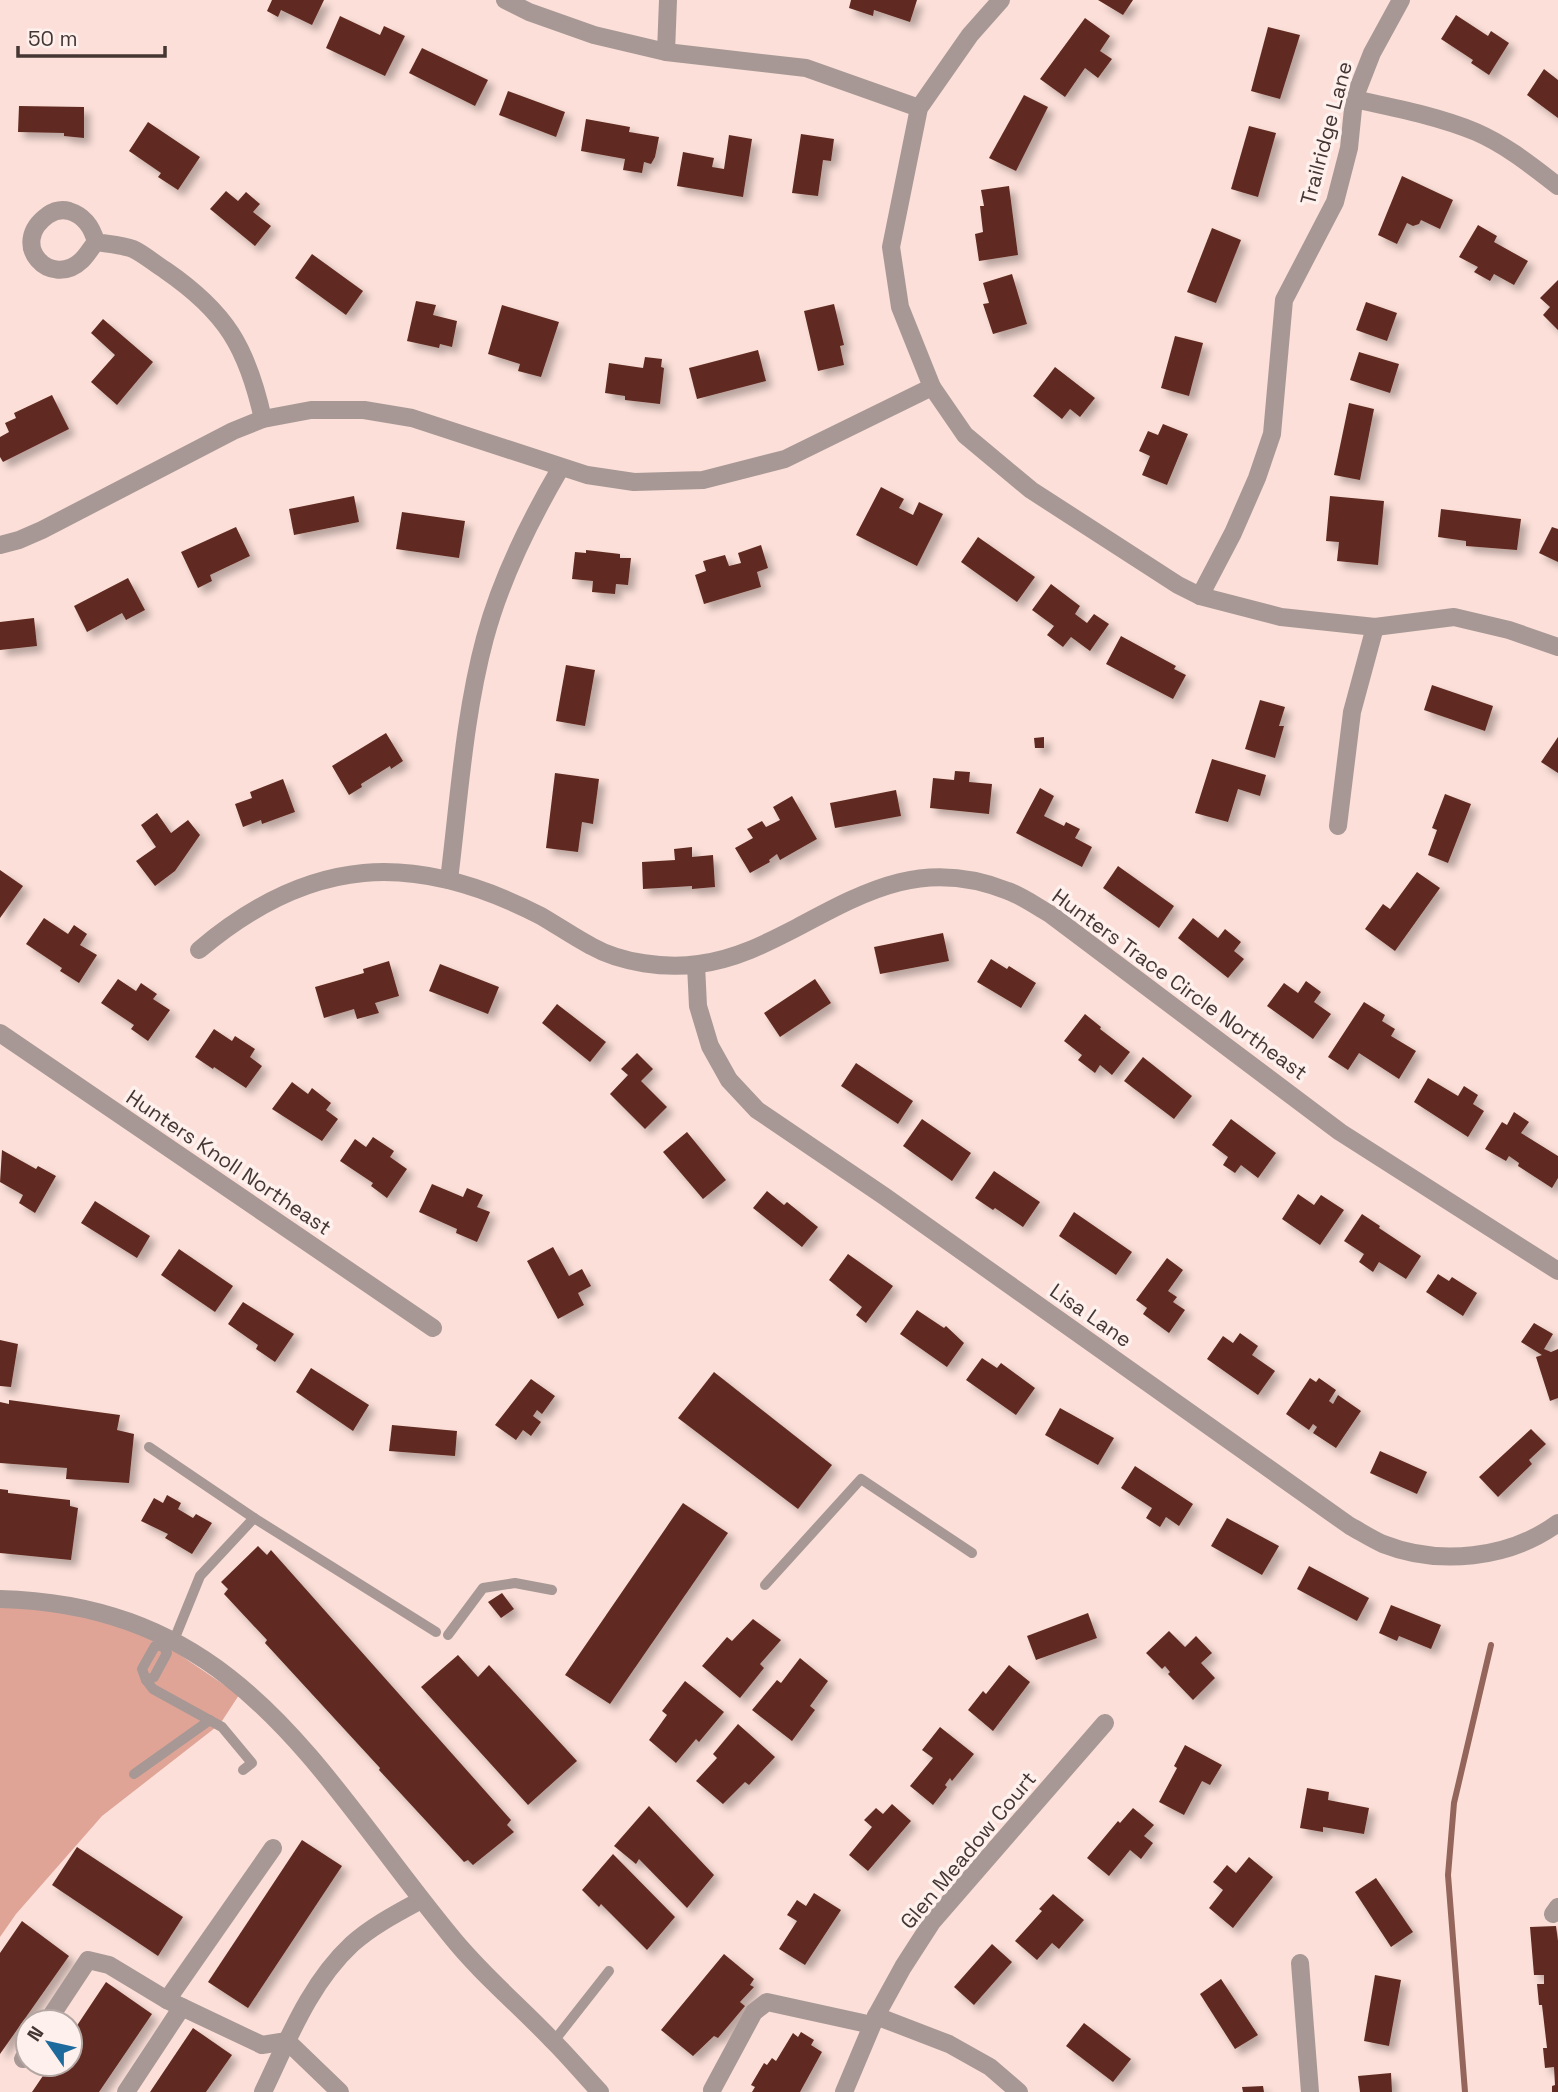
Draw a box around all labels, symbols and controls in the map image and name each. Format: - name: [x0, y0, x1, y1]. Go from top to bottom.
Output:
- scale bar: [18, 14, 164, 58]
- text: 50 m: [28, 25, 78, 52]
- street label: Trailridge Lane: [1294, 58, 1358, 208]
- street label: Hunters Trace Circle Northeast: [1047, 882, 1313, 1086]
- street label: Hunters Knoll Northeast: [121, 1083, 337, 1241]
- street label: Lisa Lane: [1045, 1277, 1137, 1353]
- street label: Glen Meadow Court: [894, 1766, 1042, 1934]
- north arrow: [14, 2008, 84, 2078]
- text: N: [21, 2022, 49, 2046]

